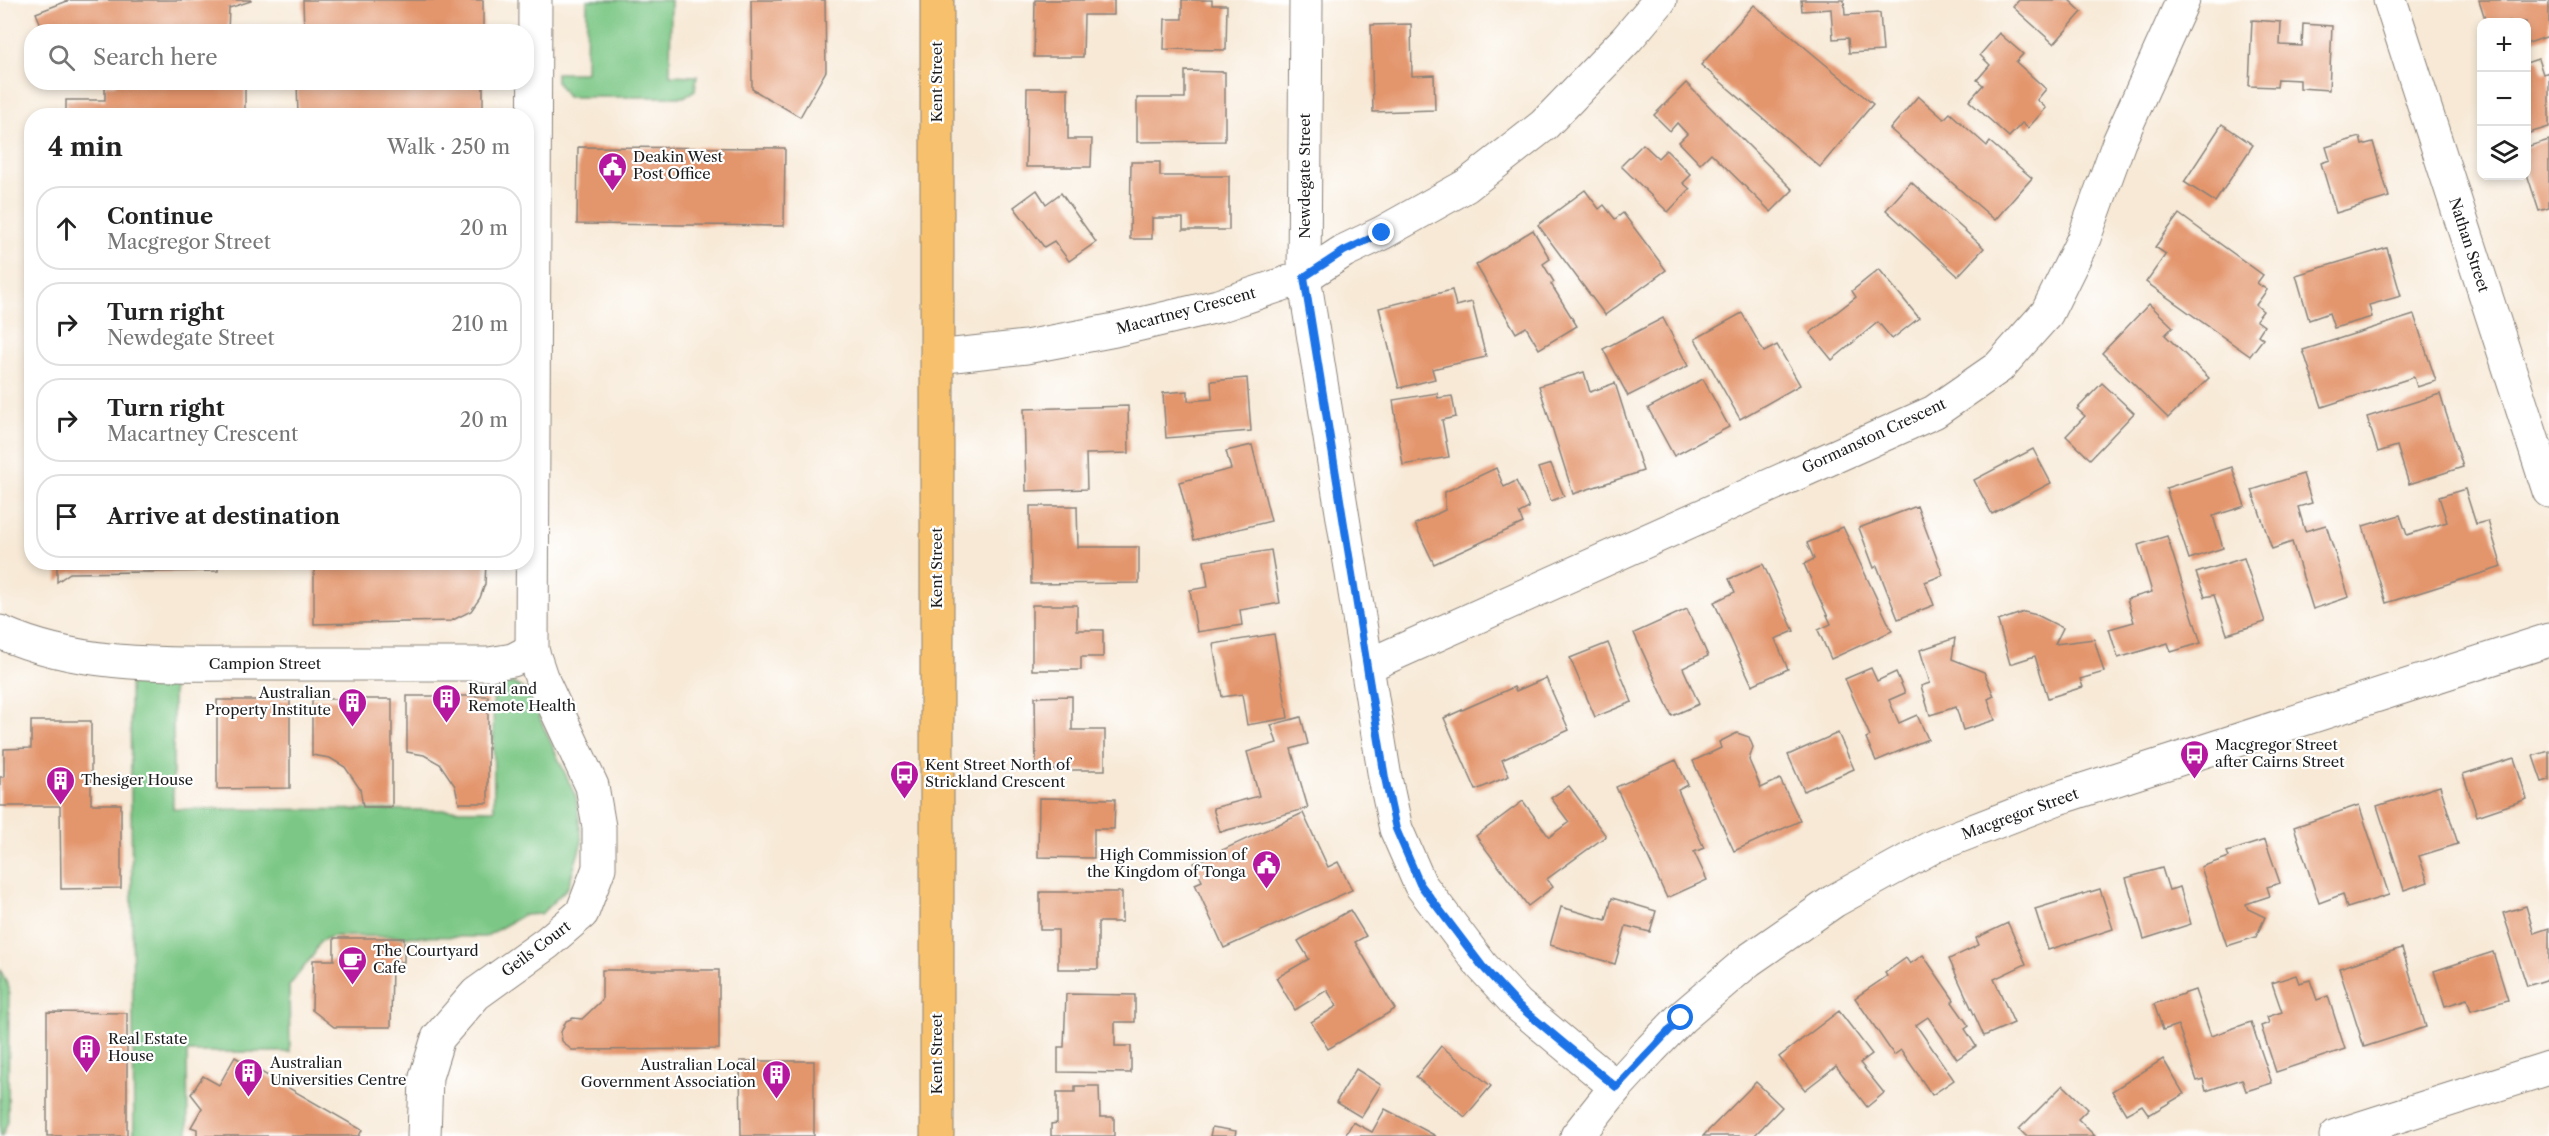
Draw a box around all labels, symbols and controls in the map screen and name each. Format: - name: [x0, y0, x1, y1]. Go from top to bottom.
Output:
- map controls: [2477, 18, 2531, 180]
- button: +: [2477, 18, 2531, 72]
- search box: [24, 24, 534, 90]
- icon: search: [45, 41, 78, 74]
- street label: Kent Street: [927, 41, 946, 122]
- text: Search here: [93, 44, 218, 71]
- button: −: [2477, 72, 2531, 126]
- street label: Newdegate Street: [1295, 112, 1314, 239]
- button: layers: [2477, 126, 2531, 180]
- text: 4 min: [48, 131, 123, 163]
- text: Walk · 250 m: [387, 135, 510, 159]
- place label: Deakin West Post Office: [633, 147, 724, 183]
- public building icon: Deakin West Post Office: [596, 150, 628, 192]
- street label: Nathan Street: [2445, 195, 2494, 295]
- text: Continue: [107, 203, 213, 230]
- icon: ahead: [50, 212, 83, 245]
- text: 20 m: [460, 216, 508, 240]
- route end: [1368, 219, 1394, 245]
- text: Macgregor Street: [107, 230, 271, 254]
- street label: Macartney Crescent: [1114, 283, 1258, 338]
- text: Turn right: [107, 299, 225, 326]
- icon: right: [50, 308, 83, 341]
- text: 210 m: [451, 312, 508, 336]
- text: Newdegate Street: [107, 326, 275, 350]
- street label: Gormanston Crescent: [1799, 394, 1949, 477]
- text: Turn right: [107, 395, 225, 422]
- icon: right: [50, 404, 83, 437]
- text: 20 m: [460, 408, 508, 432]
- text: Macartney Crescent: [107, 422, 298, 446]
- icon: arrive: [50, 500, 83, 533]
- text: Arrive at destination: [107, 503, 340, 530]
- street label: Kent Street: [927, 527, 946, 608]
- street label: Campion Street: [209, 654, 322, 673]
- place label: Rural and Remote Health: [468, 679, 577, 715]
- building icon: Rural and Remote Health: [431, 682, 463, 724]
- place label: Australian Property Institute: [205, 683, 332, 719]
- building icon: Australian Property Institute: [336, 686, 368, 728]
- place label: Macgregor Street after Cairns Street: [2215, 735, 2345, 771]
- bus stop icon: Macgregor Street after Cairns Street: [2178, 738, 2210, 780]
- place label: Kent Street North of Strickland Crescent: [925, 755, 1072, 791]
- bus stop icon: Kent Street North of Strickland Crescent: [888, 758, 920, 800]
- building icon: Thesiger House: [44, 764, 76, 806]
- place label: Thesiger House: [81, 770, 193, 789]
- street label: Macgregor Street: [1959, 783, 2081, 843]
- place label: High Commission of the Kingdom of Tonga: [1087, 845, 1248, 881]
- public building icon: High Commission of the Kingdom of Tonga: [1251, 848, 1283, 890]
- street label: Geils Court: [497, 916, 575, 981]
- place label: The Courtyard Cafe: [373, 941, 479, 977]
- cafe icon: The Courtyard Cafe: [336, 944, 368, 986]
- route start: [1667, 1004, 1693, 1030]
- street label: Kent Street: [927, 1013, 946, 1094]
- place label: Real Estate House: [108, 1029, 187, 1065]
- building icon: Real Estate House: [71, 1032, 103, 1074]
- place label: Australian Universities Centre: [269, 1053, 406, 1089]
- place label: Australian Local Government Association: [581, 1055, 757, 1091]
- building icon: Australian Universities Centre: [233, 1056, 265, 1098]
- building icon: Australian Local Government Association: [761, 1058, 793, 1100]

